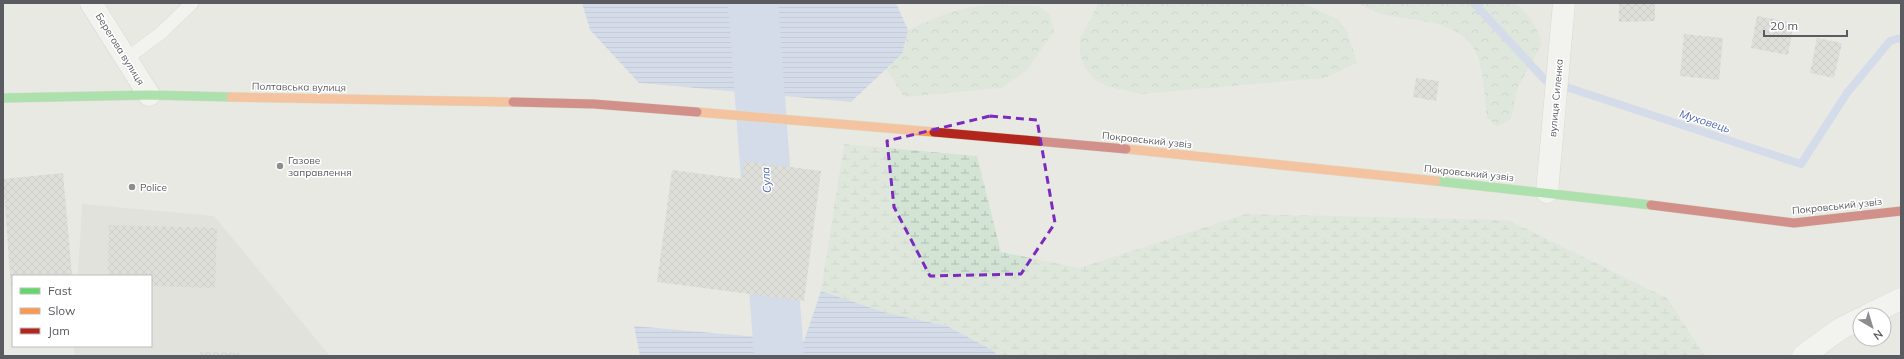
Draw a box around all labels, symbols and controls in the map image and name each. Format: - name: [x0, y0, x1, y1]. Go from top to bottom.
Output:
- street label: Берегова вулиця: [93, 11, 147, 87]
- scale bar: [1764, 12, 1847, 38]
- text: 20 m: [1770, 18, 1798, 33]
- street label: вулиця Силенка: [1546, 58, 1566, 138]
- street label: Полтавська вулиця: [252, 80, 346, 94]
- water label: Муховець: [1678, 106, 1732, 136]
- street label: Покровський узвіз: [1101, 129, 1193, 151]
- place label: Газове заправлення: [288, 154, 352, 179]
- marker: Газове заправлення: [275, 161, 285, 171]
- street label: Покровський узвіз: [1423, 162, 1515, 184]
- water label: Сула: [758, 166, 774, 194]
- place label: Police: [140, 181, 167, 194]
- marker: Police: [127, 182, 137, 192]
- street label: Покровський узвіз: [1791, 195, 1883, 217]
- legend: [12, 275, 152, 347]
- text: Fast: [48, 283, 72, 298]
- text: Slow: [48, 303, 76, 318]
- north arrow: [1852, 307, 1892, 347]
- text: Jam: [48, 323, 70, 338]
- text: N: [1871, 327, 1886, 343]

